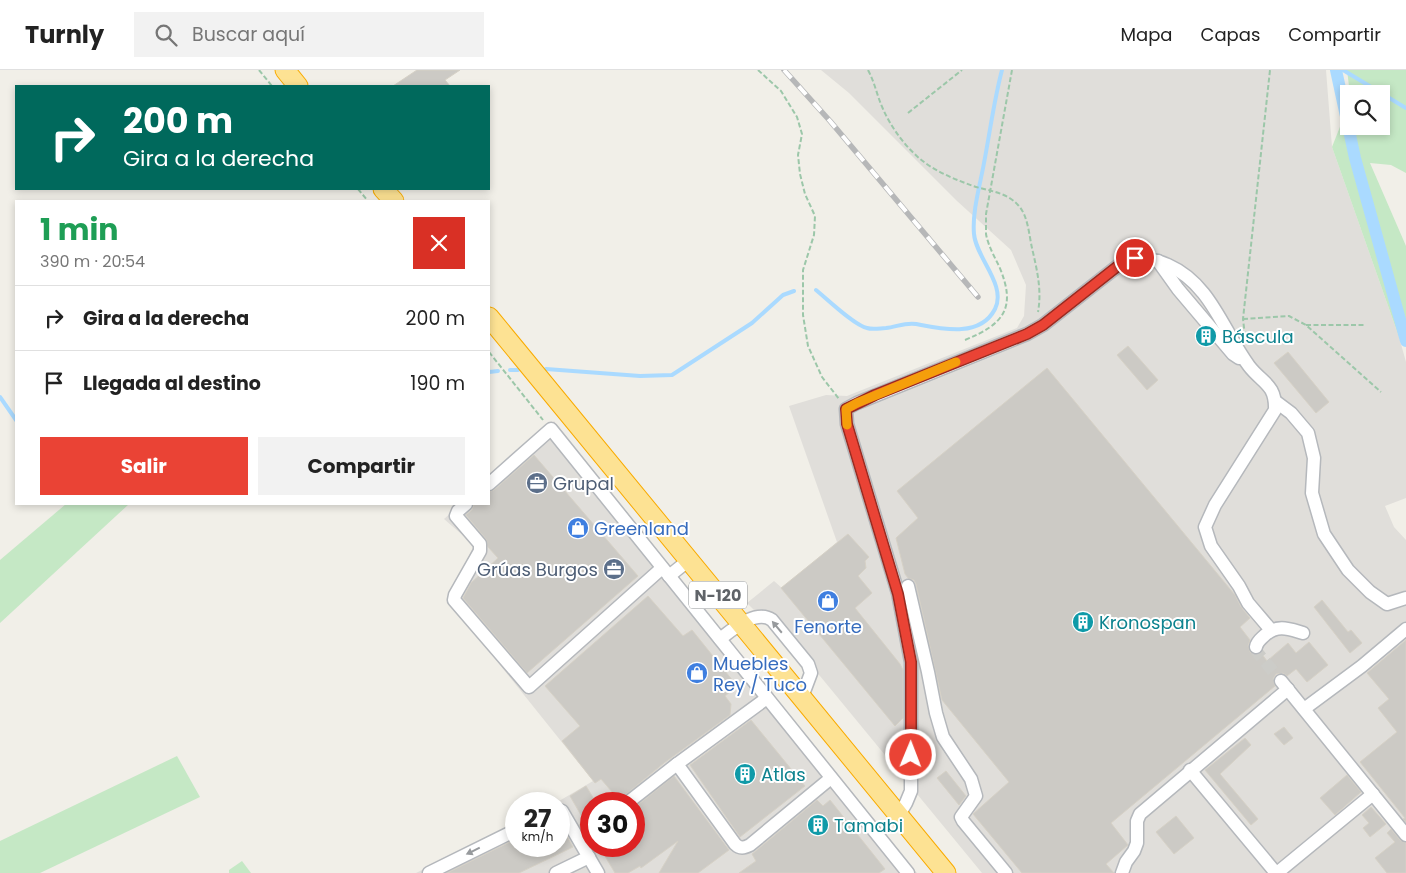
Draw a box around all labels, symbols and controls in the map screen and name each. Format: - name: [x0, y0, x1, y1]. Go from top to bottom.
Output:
- search box: [134, 12, 484, 57]
- text: Turnly: [25, 18, 104, 51]
- icon: search: [152, 21, 180, 49]
- text: Buscar aquí: [192, 21, 305, 48]
- text: Mapa: [1120, 22, 1173, 47]
- text: Capas: [1201, 22, 1260, 47]
- text: Compartir: [1288, 22, 1381, 47]
- map controls: [1340, 85, 1390, 135]
- button: search: [1340, 85, 1390, 135]
- text: 200 m: [123, 96, 233, 145]
- icon: right: [40, 105, 105, 170]
- text: Gira a la derecha: [123, 143, 314, 174]
- text: 1 min: [40, 208, 118, 251]
- button: close: [413, 217, 465, 269]
- pin: [1114, 237, 1156, 279]
- icon: arrive: [1121, 244, 1149, 272]
- text: 390 m · 20:54: [40, 250, 145, 273]
- icon: right: [40, 304, 68, 332]
- text: Gira a la derecha: [83, 305, 249, 332]
- text: 200 m: [406, 305, 465, 332]
- building icon: Báscula: [1194, 324, 1218, 348]
- place label: Báscula: [1222, 324, 1294, 349]
- icon: arrive: [40, 369, 68, 397]
- text: Llegada al destino: [83, 370, 261, 397]
- text: 190 m: [410, 370, 465, 397]
- button: Salir: [40, 437, 248, 495]
- button: Compartir: [258, 437, 465, 495]
- office icon: Grupal: [525, 471, 549, 495]
- place label: Grupal: [553, 471, 614, 496]
- shop icon: Greenland: [566, 516, 590, 540]
- place label: Greenland: [594, 516, 689, 541]
- place label: Grúas Burgos: [477, 557, 598, 582]
- office icon: Grúas Burgos: [602, 557, 626, 581]
- road number: N-120: [689, 582, 747, 608]
- shop icon: Fenorte: [816, 589, 840, 613]
- building icon: Kronospan: [1071, 610, 1095, 634]
- place label: Kronospan: [1099, 610, 1196, 635]
- place label: Fenorte: [794, 614, 862, 639]
- one-way arrow: [772, 620, 783, 633]
- place label: Muebles Rey / Tuco: [713, 651, 807, 697]
- shop icon: Muebles Rey / Tuco: [685, 661, 709, 685]
- position arrow: [884, 728, 936, 780]
- building icon: Atlas: [733, 762, 757, 786]
- place label: Atlas: [761, 762, 806, 787]
- speed limit sign: 30: [580, 792, 645, 857]
- text: 27: [524, 801, 551, 836]
- building icon: Tamabi: [806, 813, 830, 837]
- place label: Tamabi: [834, 813, 903, 838]
- text: km/h: [522, 828, 553, 845]
- one-way arrow: [465, 847, 480, 855]

